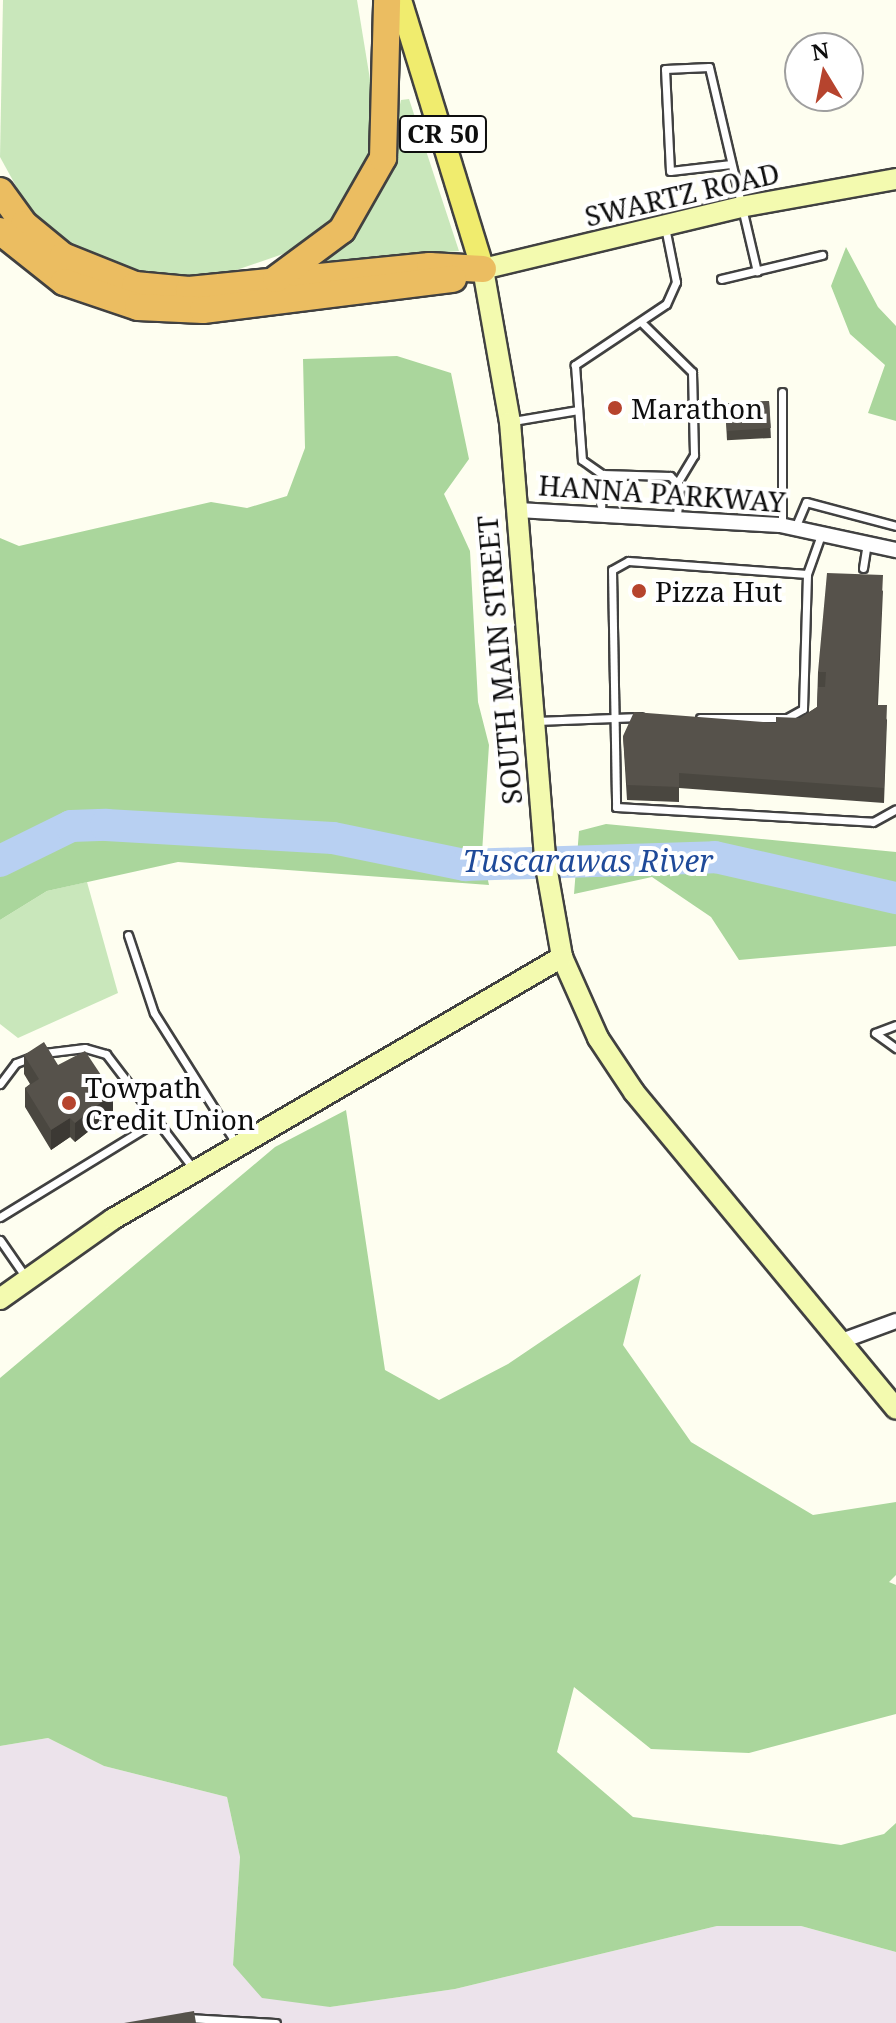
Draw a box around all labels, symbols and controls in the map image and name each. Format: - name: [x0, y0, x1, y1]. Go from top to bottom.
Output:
- north arrow: [784, 32, 864, 112]
- text: N: [809, 34, 831, 67]
- road number: CR 50: [397, 112, 489, 156]
- street label: SWARTZ ROAD: [581, 155, 783, 233]
- place label: Marathon: [631, 391, 763, 425]
- marker: Marathon: [606, 399, 624, 417]
- street label: HANNA PARKWAY: [537, 468, 787, 518]
- street label: SOUTH MAIN STREET: [470, 514, 528, 806]
- place label: Pizza Hut: [655, 574, 782, 608]
- marker: Pizza Hut: [630, 582, 648, 600]
- water label: Tuscarawas River: [463, 843, 713, 879]
- place label: Towpath Credit Union: [85, 1070, 255, 1136]
- marker: Towpath Credit Union: [60, 1094, 78, 1112]

